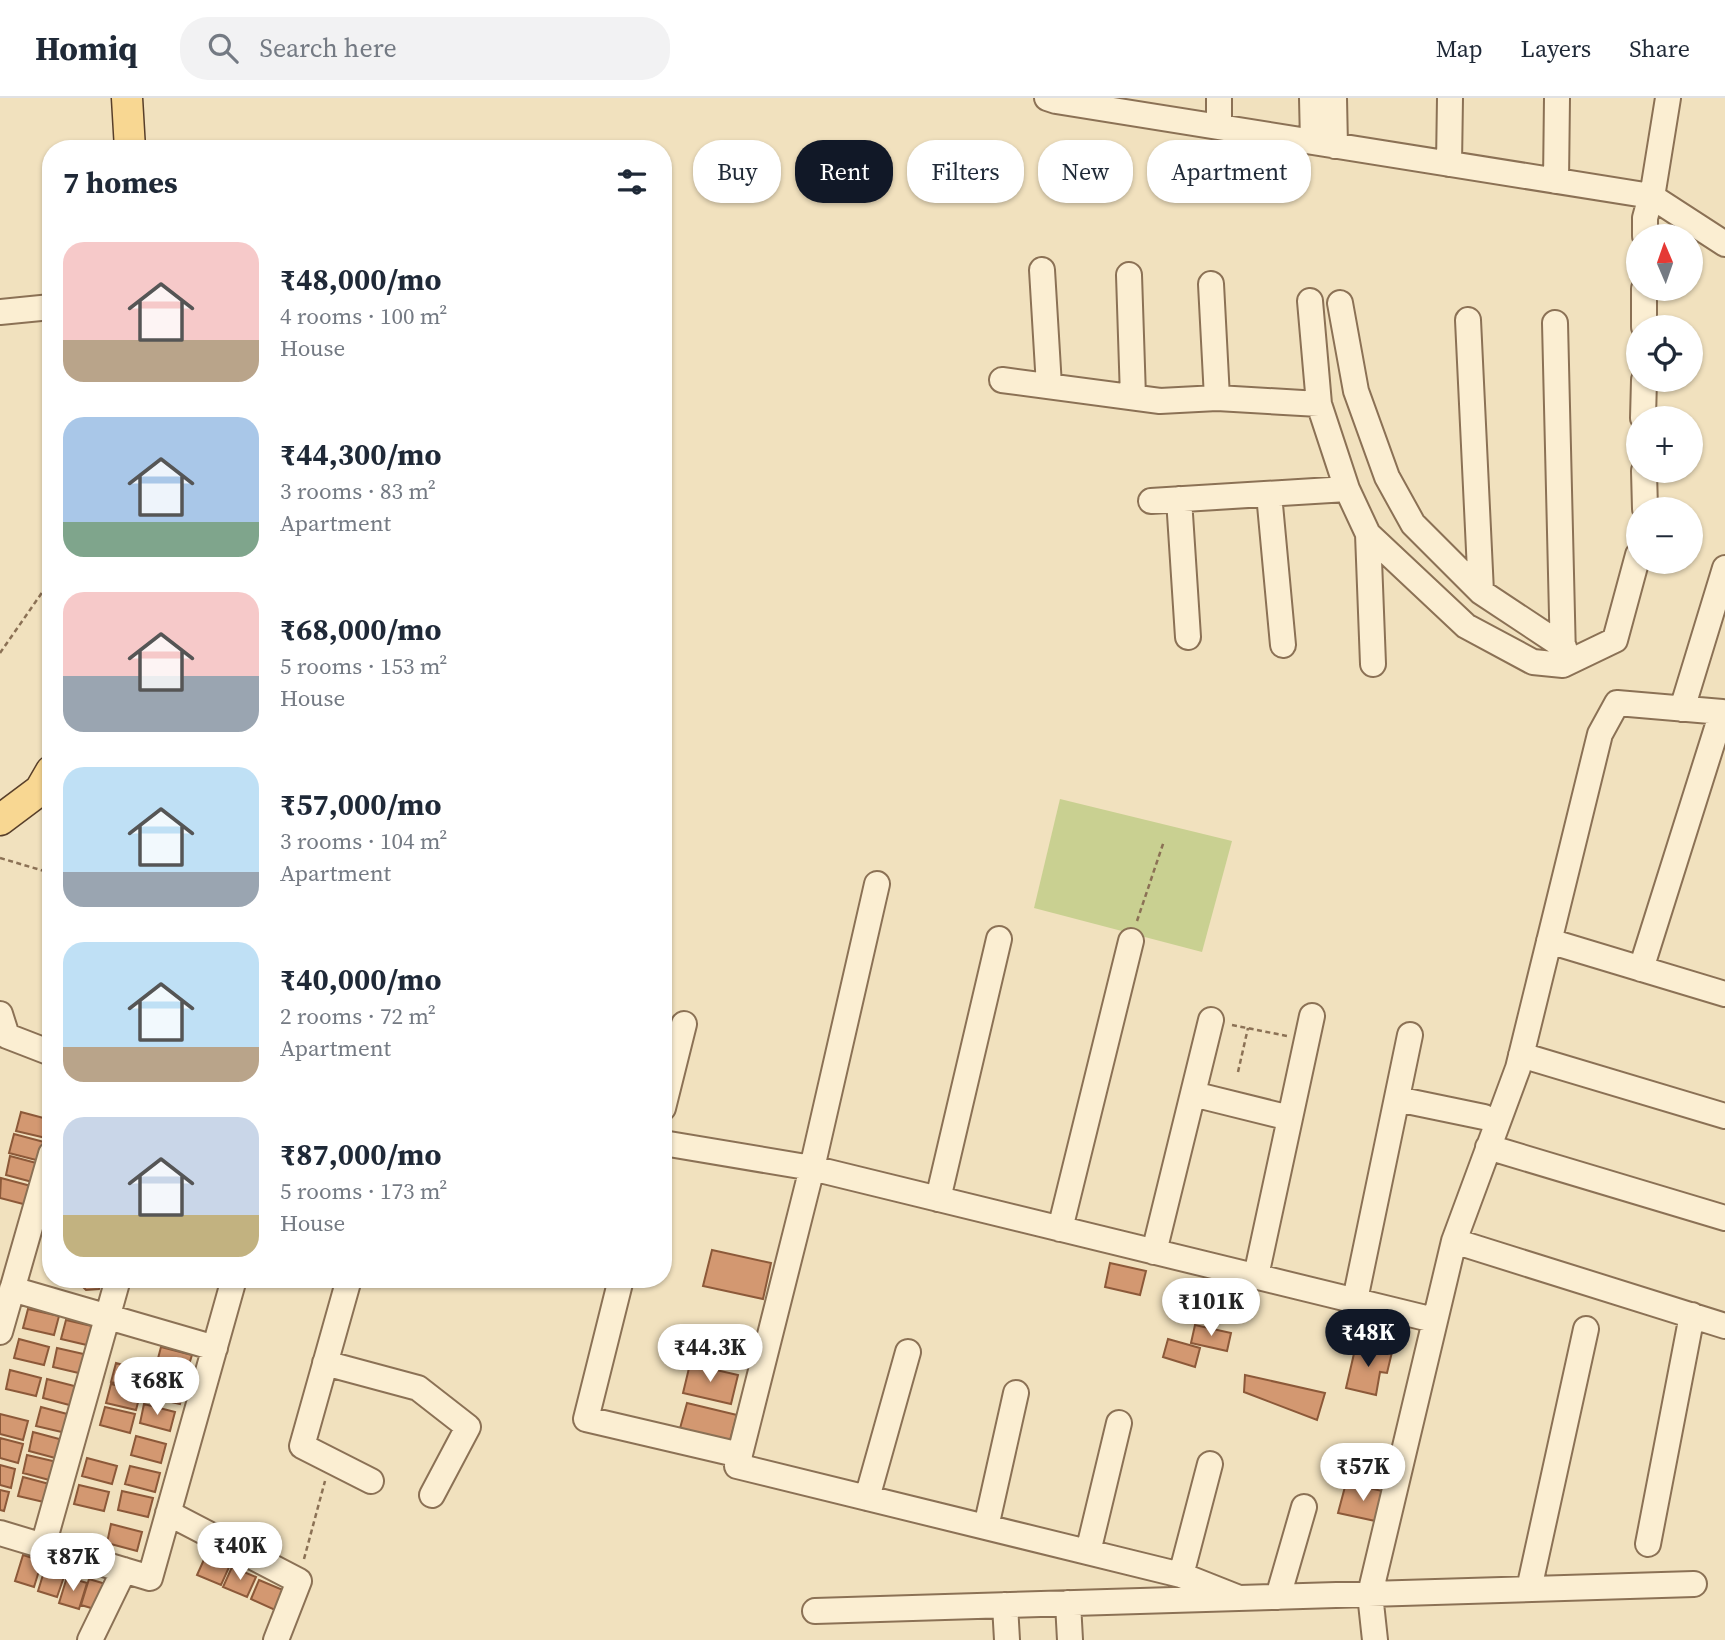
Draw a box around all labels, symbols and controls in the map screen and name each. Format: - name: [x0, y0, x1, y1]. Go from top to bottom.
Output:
- search box: [180, 17, 670, 80]
- text: Homiq: [35, 26, 138, 71]
- icon: search: [204, 29, 242, 67]
- text: Search here: [260, 30, 397, 66]
- text: Map: [1436, 32, 1483, 65]
- text: Layers: [1521, 32, 1591, 65]
- text: Share: [1629, 32, 1690, 65]
- chip: Buy: [693, 140, 781, 203]
- chip: Rent: [795, 140, 893, 203]
- chip: Filters: [907, 140, 1024, 203]
- chip: New: [1038, 140, 1133, 203]
- chip: Apartment: [1147, 140, 1311, 203]
- text: 7 homes: [63, 162, 178, 203]
- icon: filters: [613, 163, 651, 201]
- north arrow: [1626, 224, 1703, 301]
- map controls: [1626, 224, 1703, 574]
- text: ₹48,000/mo: [280, 259, 442, 300]
- icon: home: [119, 270, 203, 354]
- text: 4 rooms · 100 m²: [280, 300, 447, 332]
- button: locate: [1626, 315, 1703, 392]
- text: House: [280, 332, 345, 364]
- button: +: [1626, 406, 1703, 483]
- text: ₹44,300/mo: [280, 434, 442, 475]
- icon: home: [119, 445, 203, 529]
- text: 3 rooms · 83 m²: [280, 475, 436, 507]
- button: −: [1626, 497, 1703, 574]
- text: Apartment: [280, 507, 391, 539]
- text: ₹68,000/mo: [280, 609, 442, 650]
- icon: home: [119, 620, 203, 704]
- text: 5 rooms · 153 m²: [280, 650, 447, 682]
- text: House: [280, 682, 345, 714]
- text: ₹57,000/mo: [280, 784, 442, 825]
- icon: home: [119, 795, 203, 879]
- text: 3 rooms · 104 m²: [280, 825, 447, 857]
- text: Apartment: [280, 857, 391, 889]
- text: ₹40,000/mo: [280, 959, 442, 1000]
- icon: home: [119, 970, 203, 1054]
- text: 2 rooms · 72 m²: [280, 1000, 436, 1032]
- text: Apartment: [280, 1032, 391, 1064]
- text: ₹87,000/mo: [280, 1134, 442, 1175]
- icon: home: [119, 1145, 203, 1229]
- text: 5 rooms · 173 m²: [280, 1175, 447, 1207]
- text: House: [280, 1207, 345, 1239]
- pin: ₹101K: [1162, 1278, 1260, 1338]
- text: ₹101K: [1178, 1285, 1244, 1317]
- pin: ₹48K: [1327, 1310, 1409, 1369]
- text: ₹48K: [1341, 1316, 1395, 1348]
- pin: ₹44.3K: [653, 1324, 767, 1384]
- text: ₹44.3K: [674, 1331, 746, 1363]
- pin: ₹68K: [116, 1358, 198, 1417]
- text: ₹68K: [130, 1364, 184, 1396]
- pin: ₹57K: [1322, 1444, 1404, 1503]
- text: ₹57K: [1336, 1450, 1390, 1482]
- pin: ₹40K: [199, 1522, 281, 1582]
- text: ₹40K: [213, 1529, 267, 1561]
- pin: ₹87K: [32, 1534, 114, 1593]
- text: ₹87K: [46, 1540, 100, 1572]

